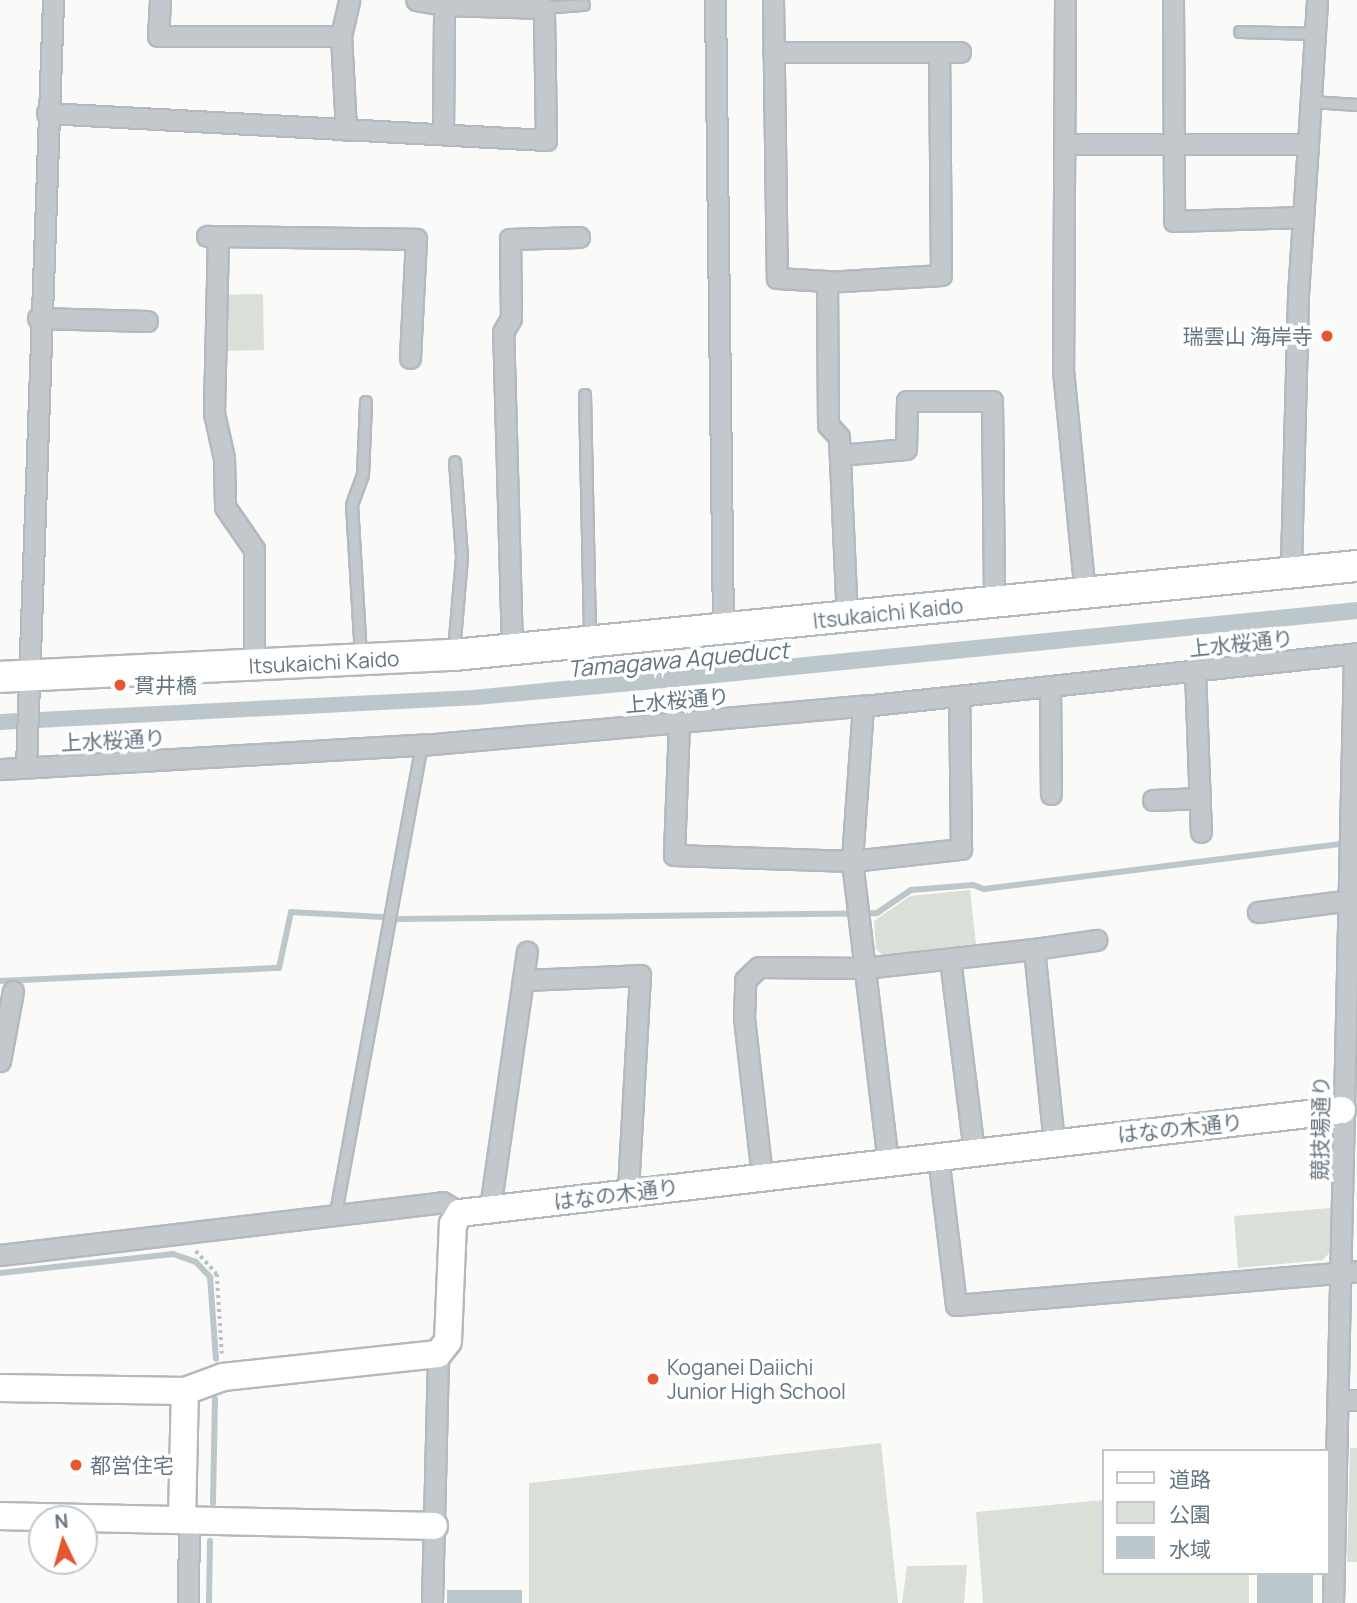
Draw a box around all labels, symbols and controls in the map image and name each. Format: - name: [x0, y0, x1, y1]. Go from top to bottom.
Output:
- place label: 瑞雲山 海岸寺: [1183, 323, 1313, 349]
- marker: 瑞雲山 海岸寺: [1319, 328, 1335, 344]
- street label: Itsukaichi Kaido: [812, 593, 964, 633]
- street label: 上水桜通り: [1187, 625, 1295, 661]
- water label: Tamagawa Aqueduct: [566, 636, 790, 682]
- street label: Itsukaichi Kaido: [248, 645, 400, 679]
- place label: 貫井橋: [134, 672, 197, 698]
- marker: 貫井橋: [112, 677, 128, 693]
- street label: 上水桜通り: [624, 683, 730, 717]
- street label: 上水桜通り: [60, 725, 166, 755]
- street label: 競技場通り: [1306, 1075, 1334, 1181]
- street label: はなの木通り: [1116, 1109, 1244, 1147]
- street label: はなの木通り: [552, 1174, 680, 1214]
- place label: Koganei Daiichi Junior High School: [667, 1354, 846, 1404]
- marker: Koganei Daiichi Junior High School: [645, 1371, 661, 1387]
- legend: [1102, 1449, 1329, 1575]
- place label: 都営住宅: [90, 1452, 174, 1478]
- marker: 都営住宅: [68, 1457, 84, 1473]
- text: 道路: [1169, 1465, 1211, 1493]
- text: 公園: [1169, 1500, 1211, 1528]
- north arrow: [28, 1505, 98, 1575]
- text: N: [53, 1508, 69, 1535]
- text: 水域: [1169, 1535, 1211, 1563]

